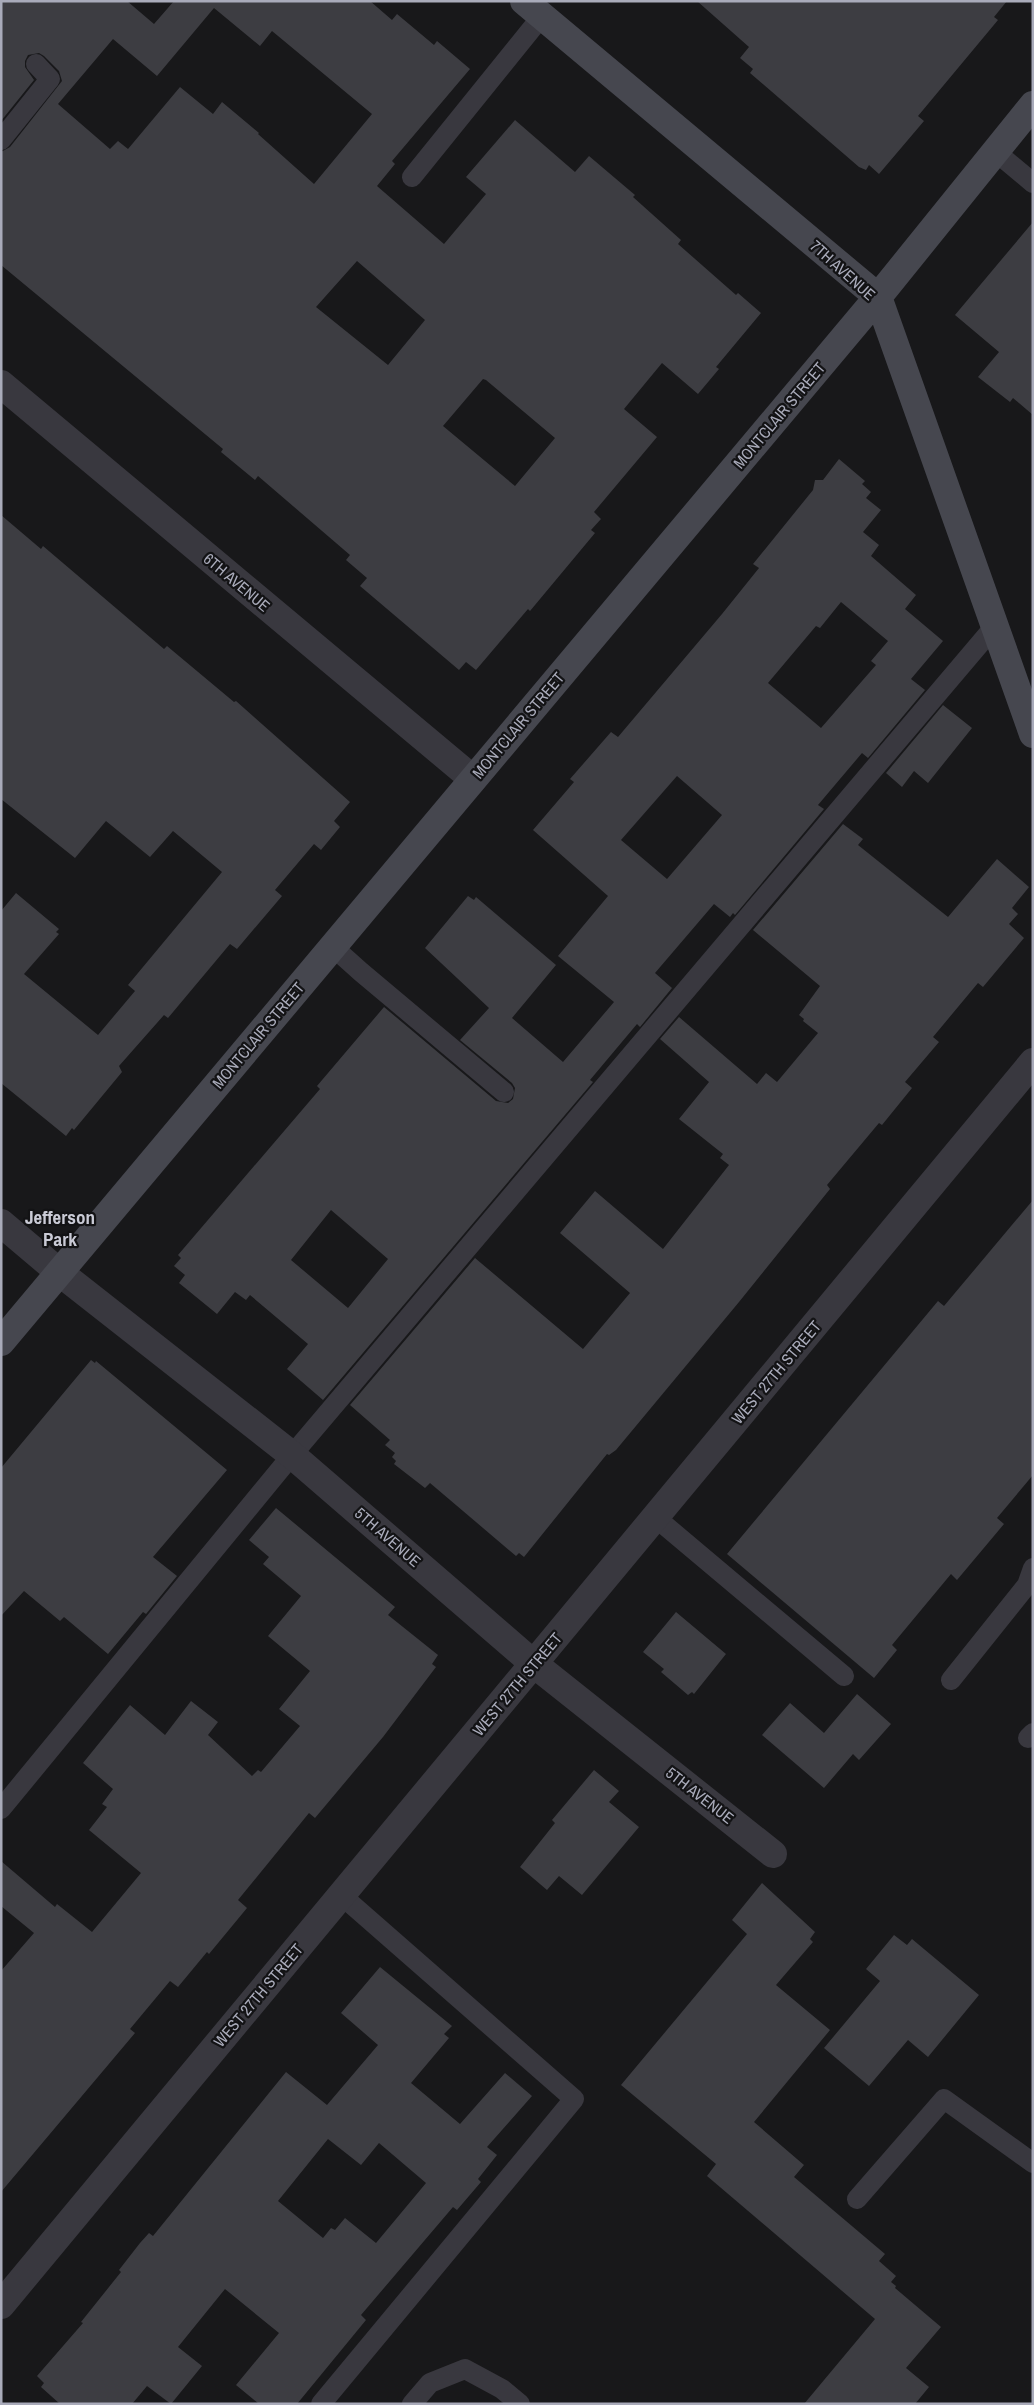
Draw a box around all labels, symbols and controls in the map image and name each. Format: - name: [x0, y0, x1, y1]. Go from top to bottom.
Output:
- street label: 7TH AVENUE: [806, 235, 880, 305]
- street label: MONTCLAIR STREET: [728, 357, 830, 473]
- street label: 6TH AVENUE: [199, 548, 275, 616]
- street label: MONTCLAIR STREET: [467, 667, 569, 783]
- street label: MONTCLAIR STREET: [207, 977, 309, 1093]
- district label: Jefferson Park: [25, 1204, 95, 1252]
- street label: WEST 27TH STREET: [726, 1316, 826, 1428]
- street label: 5TH AVENUE: [350, 1502, 426, 1572]
- street label: WEST 27TH STREET: [467, 1628, 567, 1740]
- street label: 5TH AVENUE: [661, 1761, 739, 1829]
- street label: WEST 27TH STREET: [208, 1939, 308, 2051]

